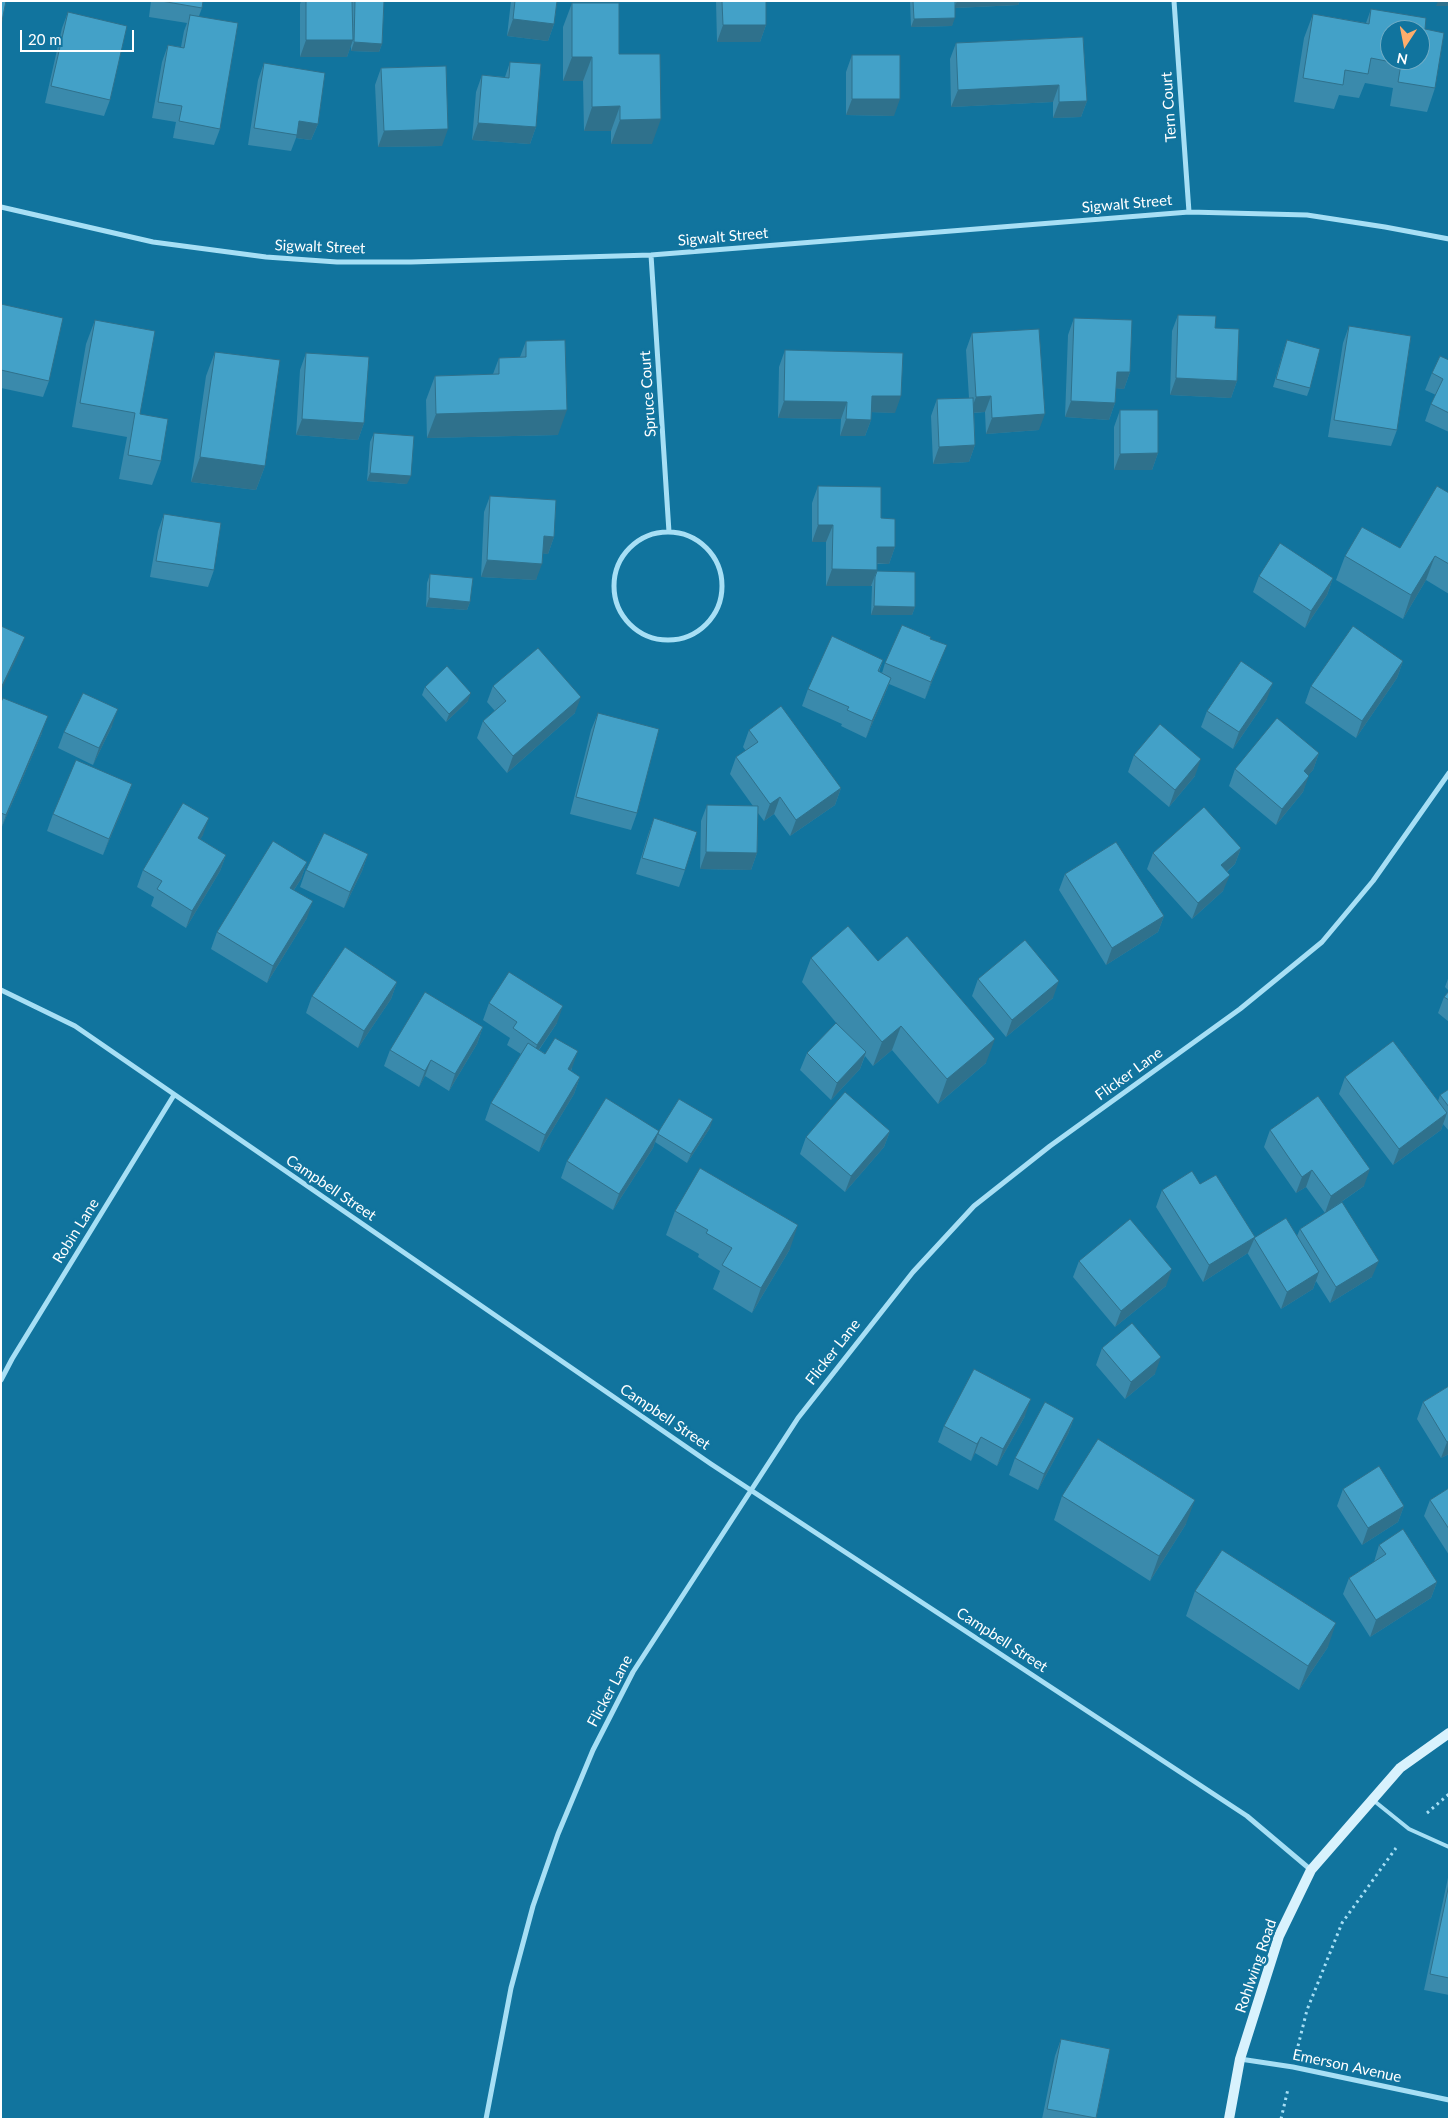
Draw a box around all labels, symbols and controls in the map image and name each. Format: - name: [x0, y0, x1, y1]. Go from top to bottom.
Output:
- scale bar: [22, 20, 136, 52]
- north arrow: [1380, 20, 1430, 70]
- text: 20 m: [28, 30, 62, 48]
- text: N: [1395, 50, 1409, 69]
- street label: Tern Court: [1158, 71, 1180, 143]
- street label: Sigwalt Street: [1081, 191, 1173, 217]
- street label: Sigwalt Street: [677, 224, 769, 250]
- street label: Sigwalt Street: [274, 236, 366, 258]
- street label: Spruce Court: [636, 350, 660, 438]
- street label: Flicker Lane: [1092, 1044, 1166, 1104]
- street label: Campbell Street: [282, 1151, 380, 1225]
- street label: Robin Lane: [49, 1195, 103, 1267]
- street label: Flicker Lane: [802, 1316, 864, 1388]
- street label: Campbell Street: [616, 1380, 714, 1454]
- street label: Campbell Street: [953, 1604, 1051, 1676]
- street label: Flicker Lane: [584, 1652, 636, 1730]
- street label: Rohlwing Road: [1232, 1917, 1280, 2015]
- street label: Emerson Avenue: [1291, 2046, 1403, 2086]

